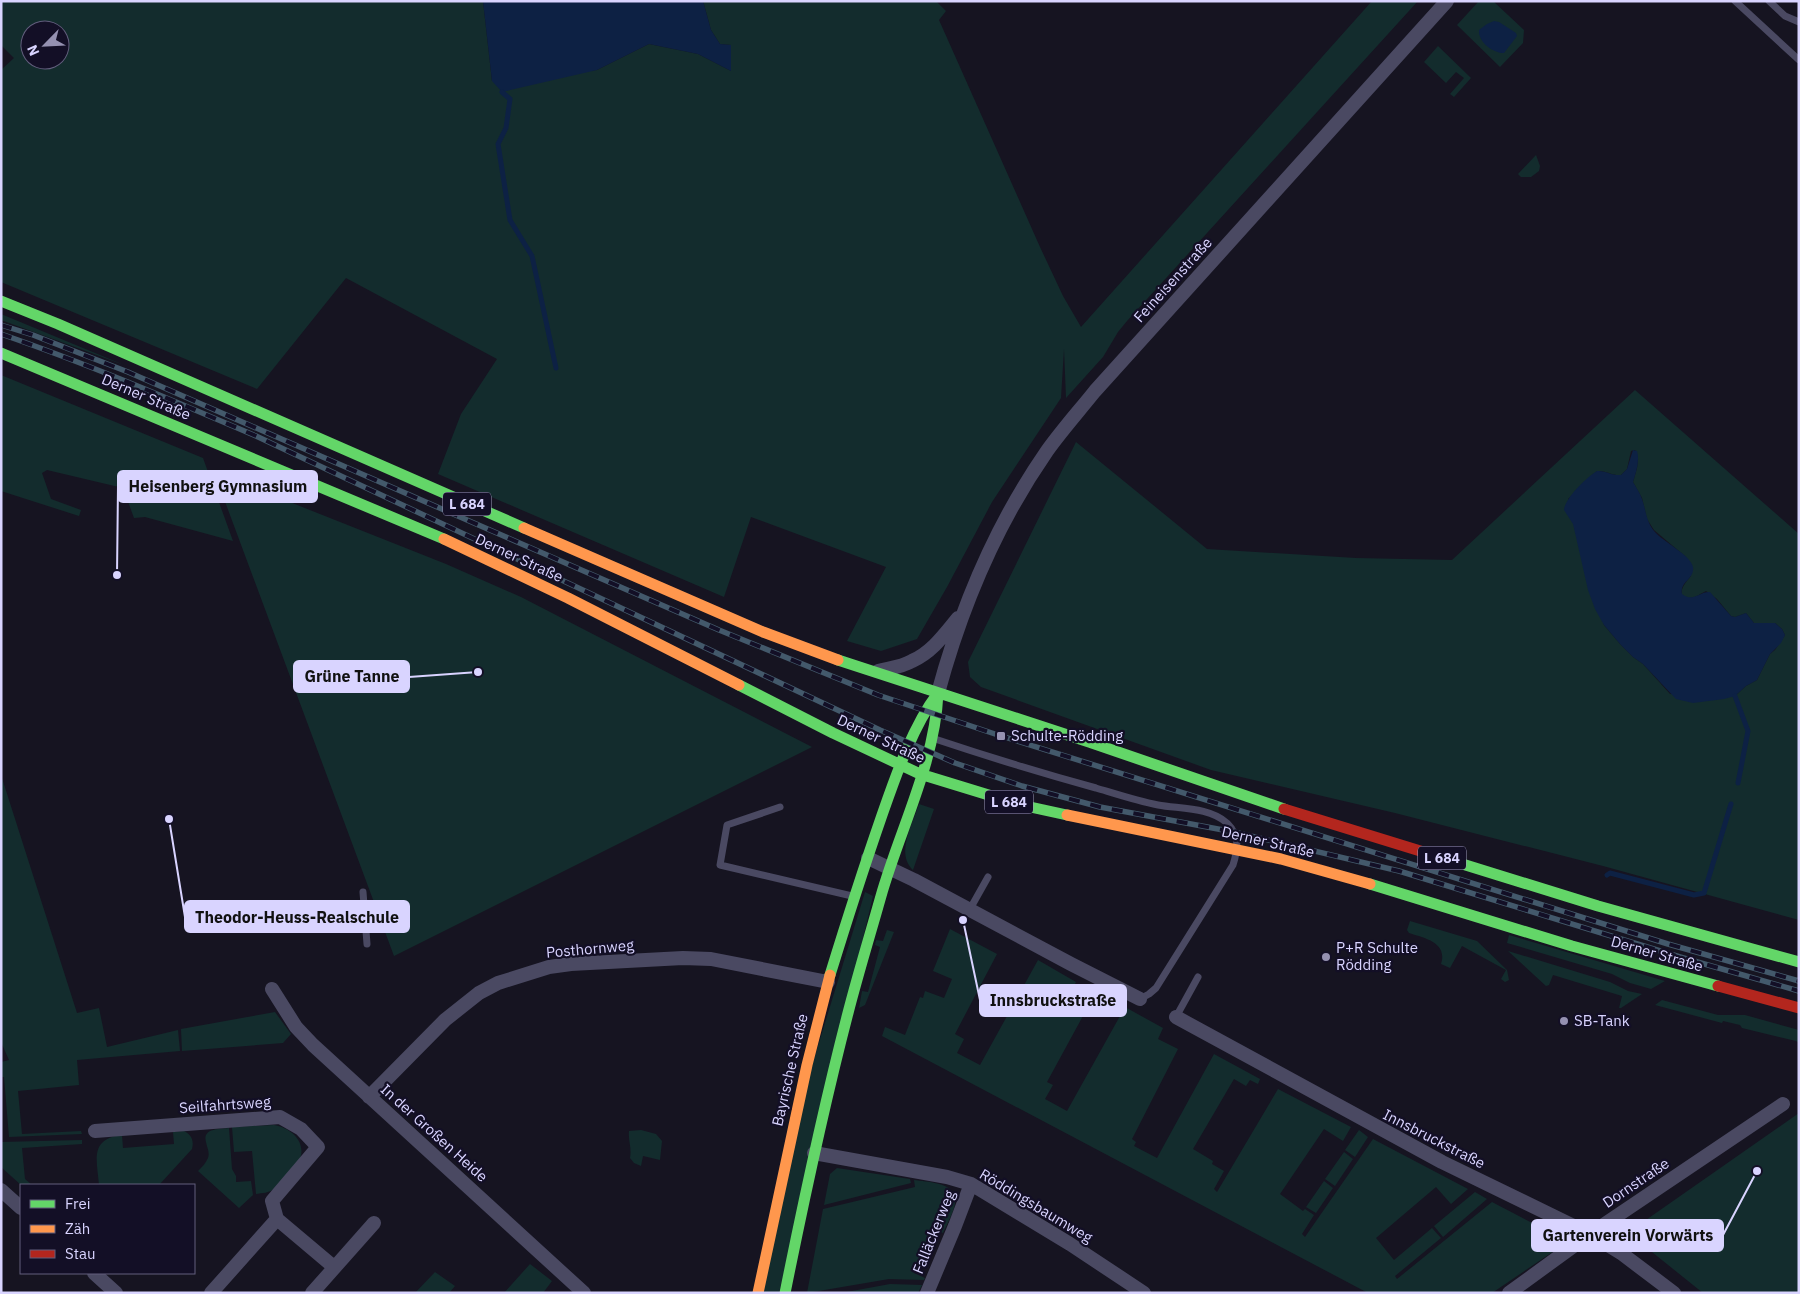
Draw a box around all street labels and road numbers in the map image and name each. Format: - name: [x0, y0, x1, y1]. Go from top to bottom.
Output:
- street label: Feineisenstraße: [1129, 233, 1216, 326]
- street label: Derner Straße: [99, 369, 194, 424]
- road number: L 684: [443, 492, 491, 516]
- street label: Derner Straße: [472, 529, 566, 586]
- street label: Derner Straße: [834, 710, 928, 767]
- road number: L 684: [985, 790, 1033, 814]
- street label: Derner Straße: [1220, 822, 1316, 861]
- road number: L 684: [1418, 846, 1466, 870]
- street label: Derner Straße: [1609, 931, 1705, 976]
- street label: Posthornweg: [545, 935, 635, 962]
- street label: Bayrische Straße: [767, 1012, 812, 1128]
- street label: In der Großen Heide: [377, 1080, 492, 1186]
- street label: Seilfahrtsweg: [179, 1092, 271, 1117]
- street label: Innsbruckstraße: [1380, 1105, 1488, 1172]
- street label: Dornstraße: [1599, 1153, 1673, 1212]
- street label: Röddingsbaumweg: [976, 1164, 1096, 1247]
- street label: Falläckerweg: [908, 1187, 959, 1276]

